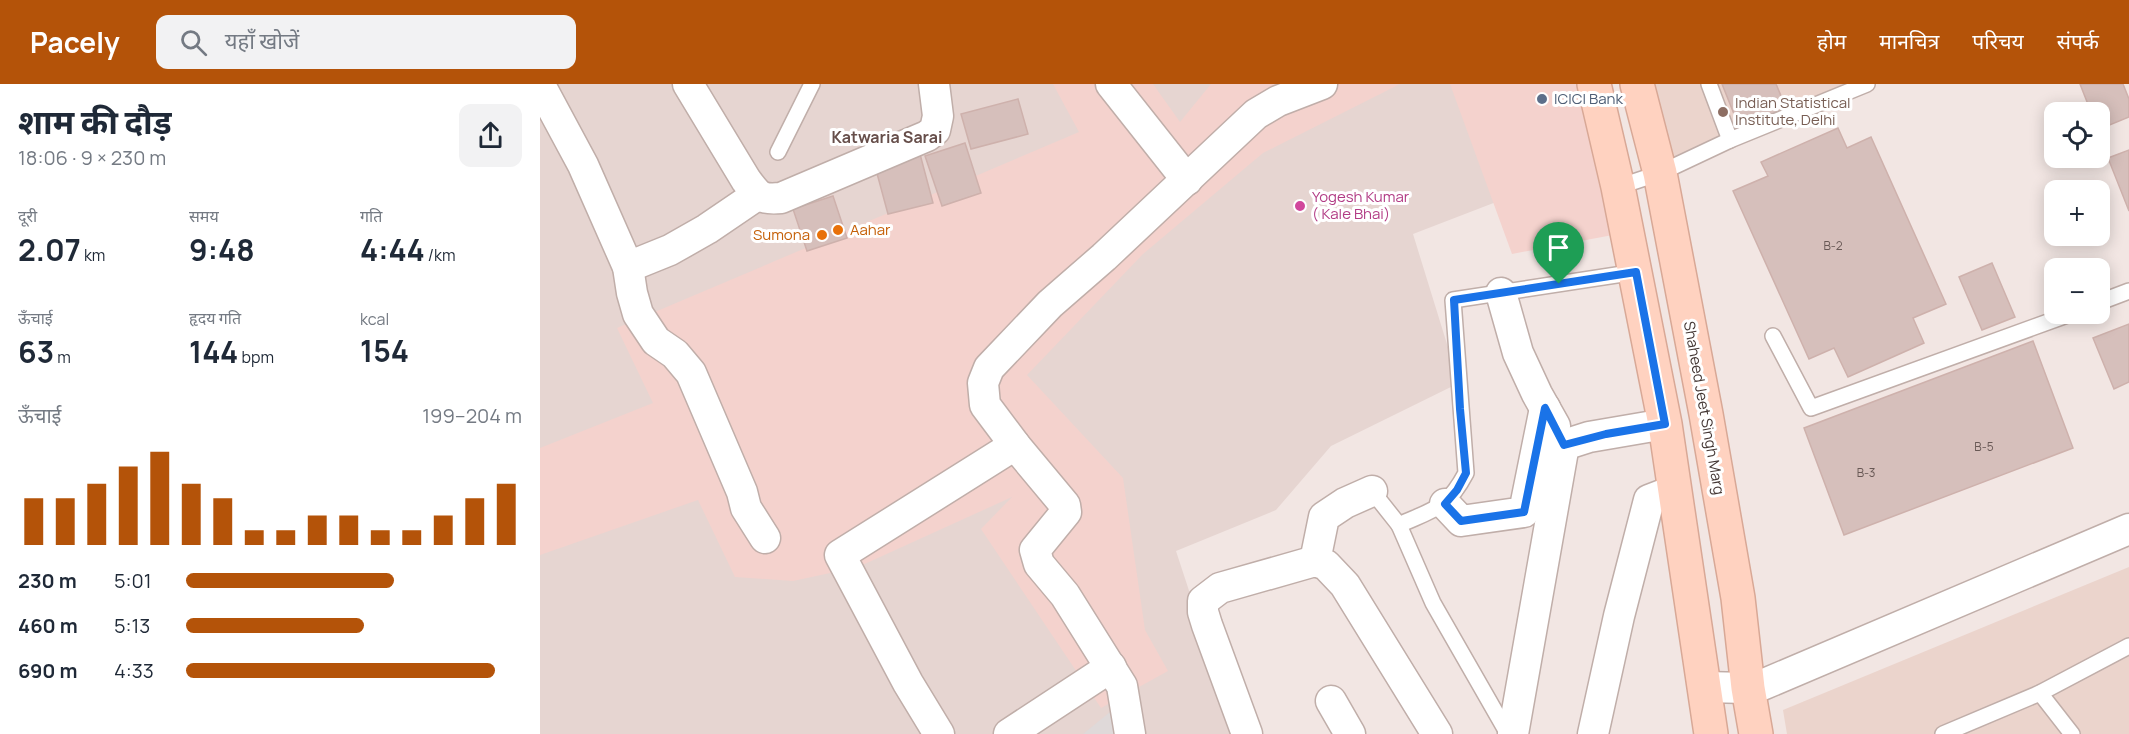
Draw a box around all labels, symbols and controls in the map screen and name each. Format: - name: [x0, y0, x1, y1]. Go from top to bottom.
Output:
- search box: [156, 15, 576, 69]
- text: Pacely: [30, 23, 120, 61]
- icon: search: [177, 26, 210, 59]
- text: यहाँ खोजें: [225, 26, 299, 56]
- text: होम: [1817, 27, 1846, 55]
- text: मानचित्र: [1879, 27, 1939, 55]
- text: परिचय: [1972, 27, 2024, 55]
- text: संपर्क: [2057, 27, 2099, 55]
- place label: ICICI Bank: [1554, 88, 1623, 109]
- marker: ICICI Bank: [1535, 92, 1549, 106]
- place label: Indian Statistical Institute, Delhi: [1735, 92, 1851, 130]
- text: शाम की दौड़: [18, 99, 172, 144]
- map controls: [2044, 102, 2110, 324]
- button: locate: [2044, 102, 2110, 168]
- button: share: [459, 104, 522, 167]
- marker: Indian Statistical Institute, Delhi: [1716, 105, 1730, 119]
- district label: Katwaria Sarai: [832, 126, 942, 148]
- text: 18:06 · 9 × 230 m: [18, 144, 166, 171]
- button: +: [2044, 180, 2110, 246]
- place label: Yogesh Kumar ( Kale Bhai): [1312, 186, 1410, 224]
- marker: Yogesh Kumar ( Kale Bhai): [1293, 199, 1307, 213]
- text: दूरी: [18, 205, 37, 227]
- text: समय: [189, 205, 219, 227]
- text: गति: [360, 205, 382, 227]
- place label: Aahar: [850, 219, 891, 240]
- pin: [1533, 222, 1584, 284]
- marker: Aahar: [831, 223, 845, 237]
- place label: Sumona: [753, 224, 810, 245]
- marker: Sumona: [815, 228, 829, 242]
- text: 2.07: [18, 229, 81, 270]
- text: 9:48: [189, 229, 255, 270]
- text: 4:44: [360, 229, 425, 270]
- icon: arrive: [1542, 231, 1575, 264]
- house number: B-2: [1823, 237, 1843, 254]
- text: km: [81, 244, 105, 266]
- text: /km: [425, 244, 456, 266]
- button: −: [2044, 258, 2110, 324]
- text: ऊँचाई: [18, 307, 53, 329]
- text: हृदय गति: [189, 307, 241, 329]
- text: kcal: [360, 308, 389, 330]
- street label: Shaheed Jeet Singh Marg: [1679, 320, 1730, 496]
- text: 154: [360, 330, 409, 371]
- text: 63: [18, 331, 54, 372]
- text: 144: [189, 331, 238, 372]
- text: m: [54, 346, 71, 368]
- text: bpm: [238, 346, 274, 368]
- text: ऊँचाई: [18, 402, 61, 429]
- text: 199–204 m: [422, 402, 522, 429]
- house number: B-5: [1974, 438, 1994, 455]
- house number: B-3: [1857, 464, 1875, 481]
- text: 230 m: [18, 567, 77, 594]
- text: 5:01: [114, 567, 152, 594]
- text: 460 m: [18, 612, 78, 639]
- text: 5:13: [114, 612, 150, 639]
- text: 690 m: [18, 657, 78, 684]
- text: 4:33: [114, 657, 154, 684]

